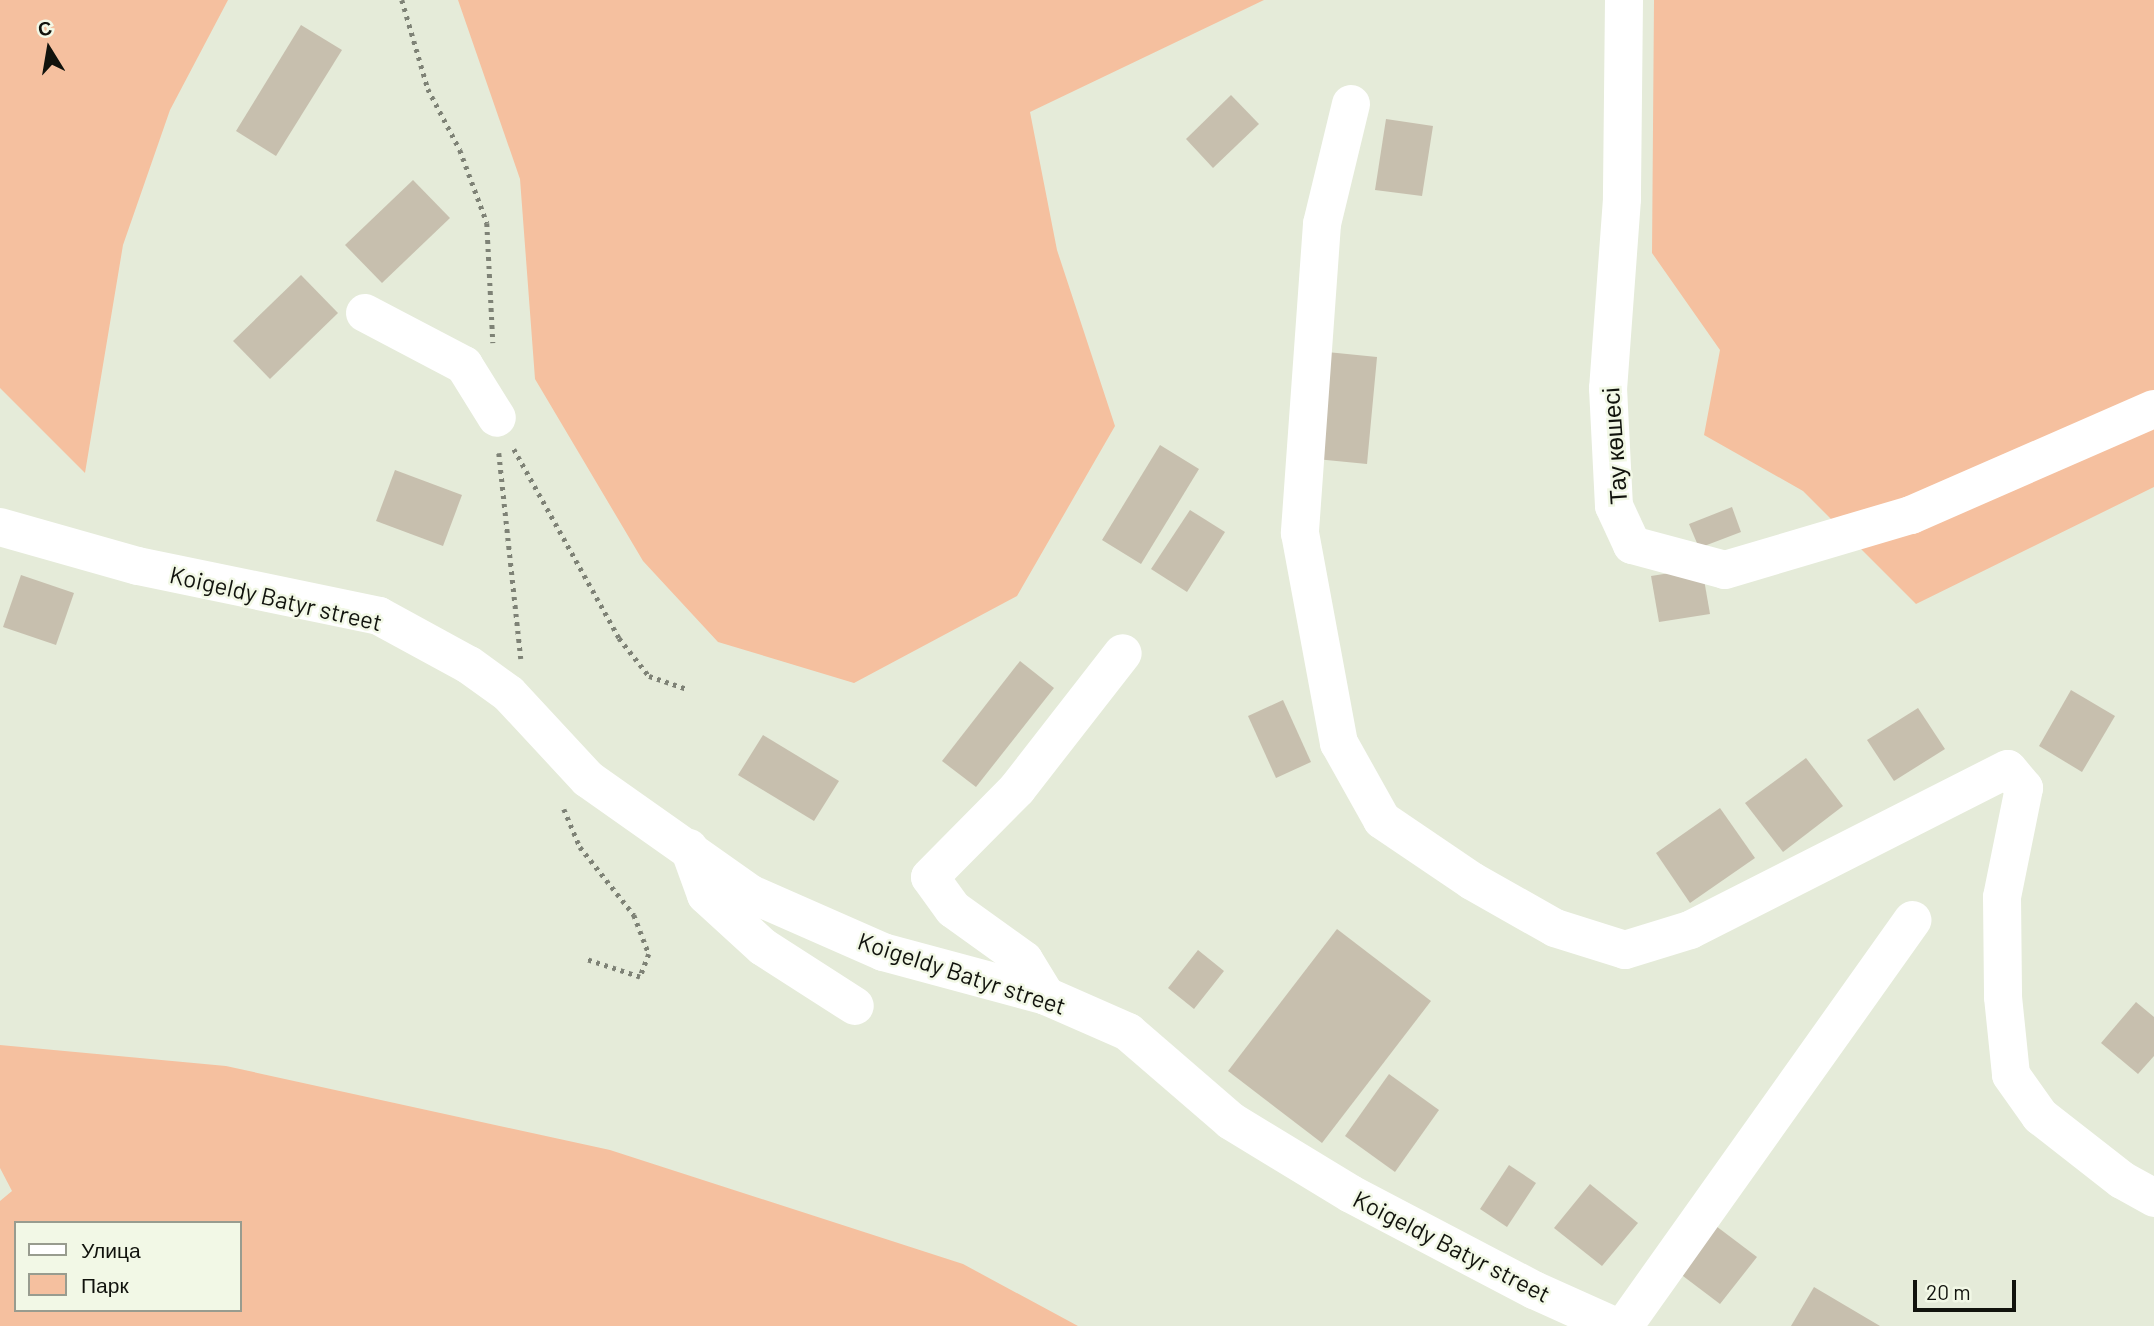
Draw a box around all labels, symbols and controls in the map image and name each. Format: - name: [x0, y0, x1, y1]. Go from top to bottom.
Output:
- north arrow: [14, 14, 84, 84]
- text: С: [36, 15, 54, 40]
- street label: Тау көшесі: [1596, 387, 1632, 505]
- street label: Koigeldy Batyr street: [167, 560, 385, 636]
- street label: Koigeldy Batyr street: [854, 926, 1070, 1020]
- street label: Koigeldy Batyr street: [1349, 1184, 1555, 1308]
- legend: [14, 1221, 242, 1312]
- text: Улица: [81, 1237, 141, 1262]
- scale bar: [1916, 1266, 2019, 1310]
- text: Парк: [81, 1272, 129, 1297]
- text: 20 m: [1926, 1279, 1971, 1304]

